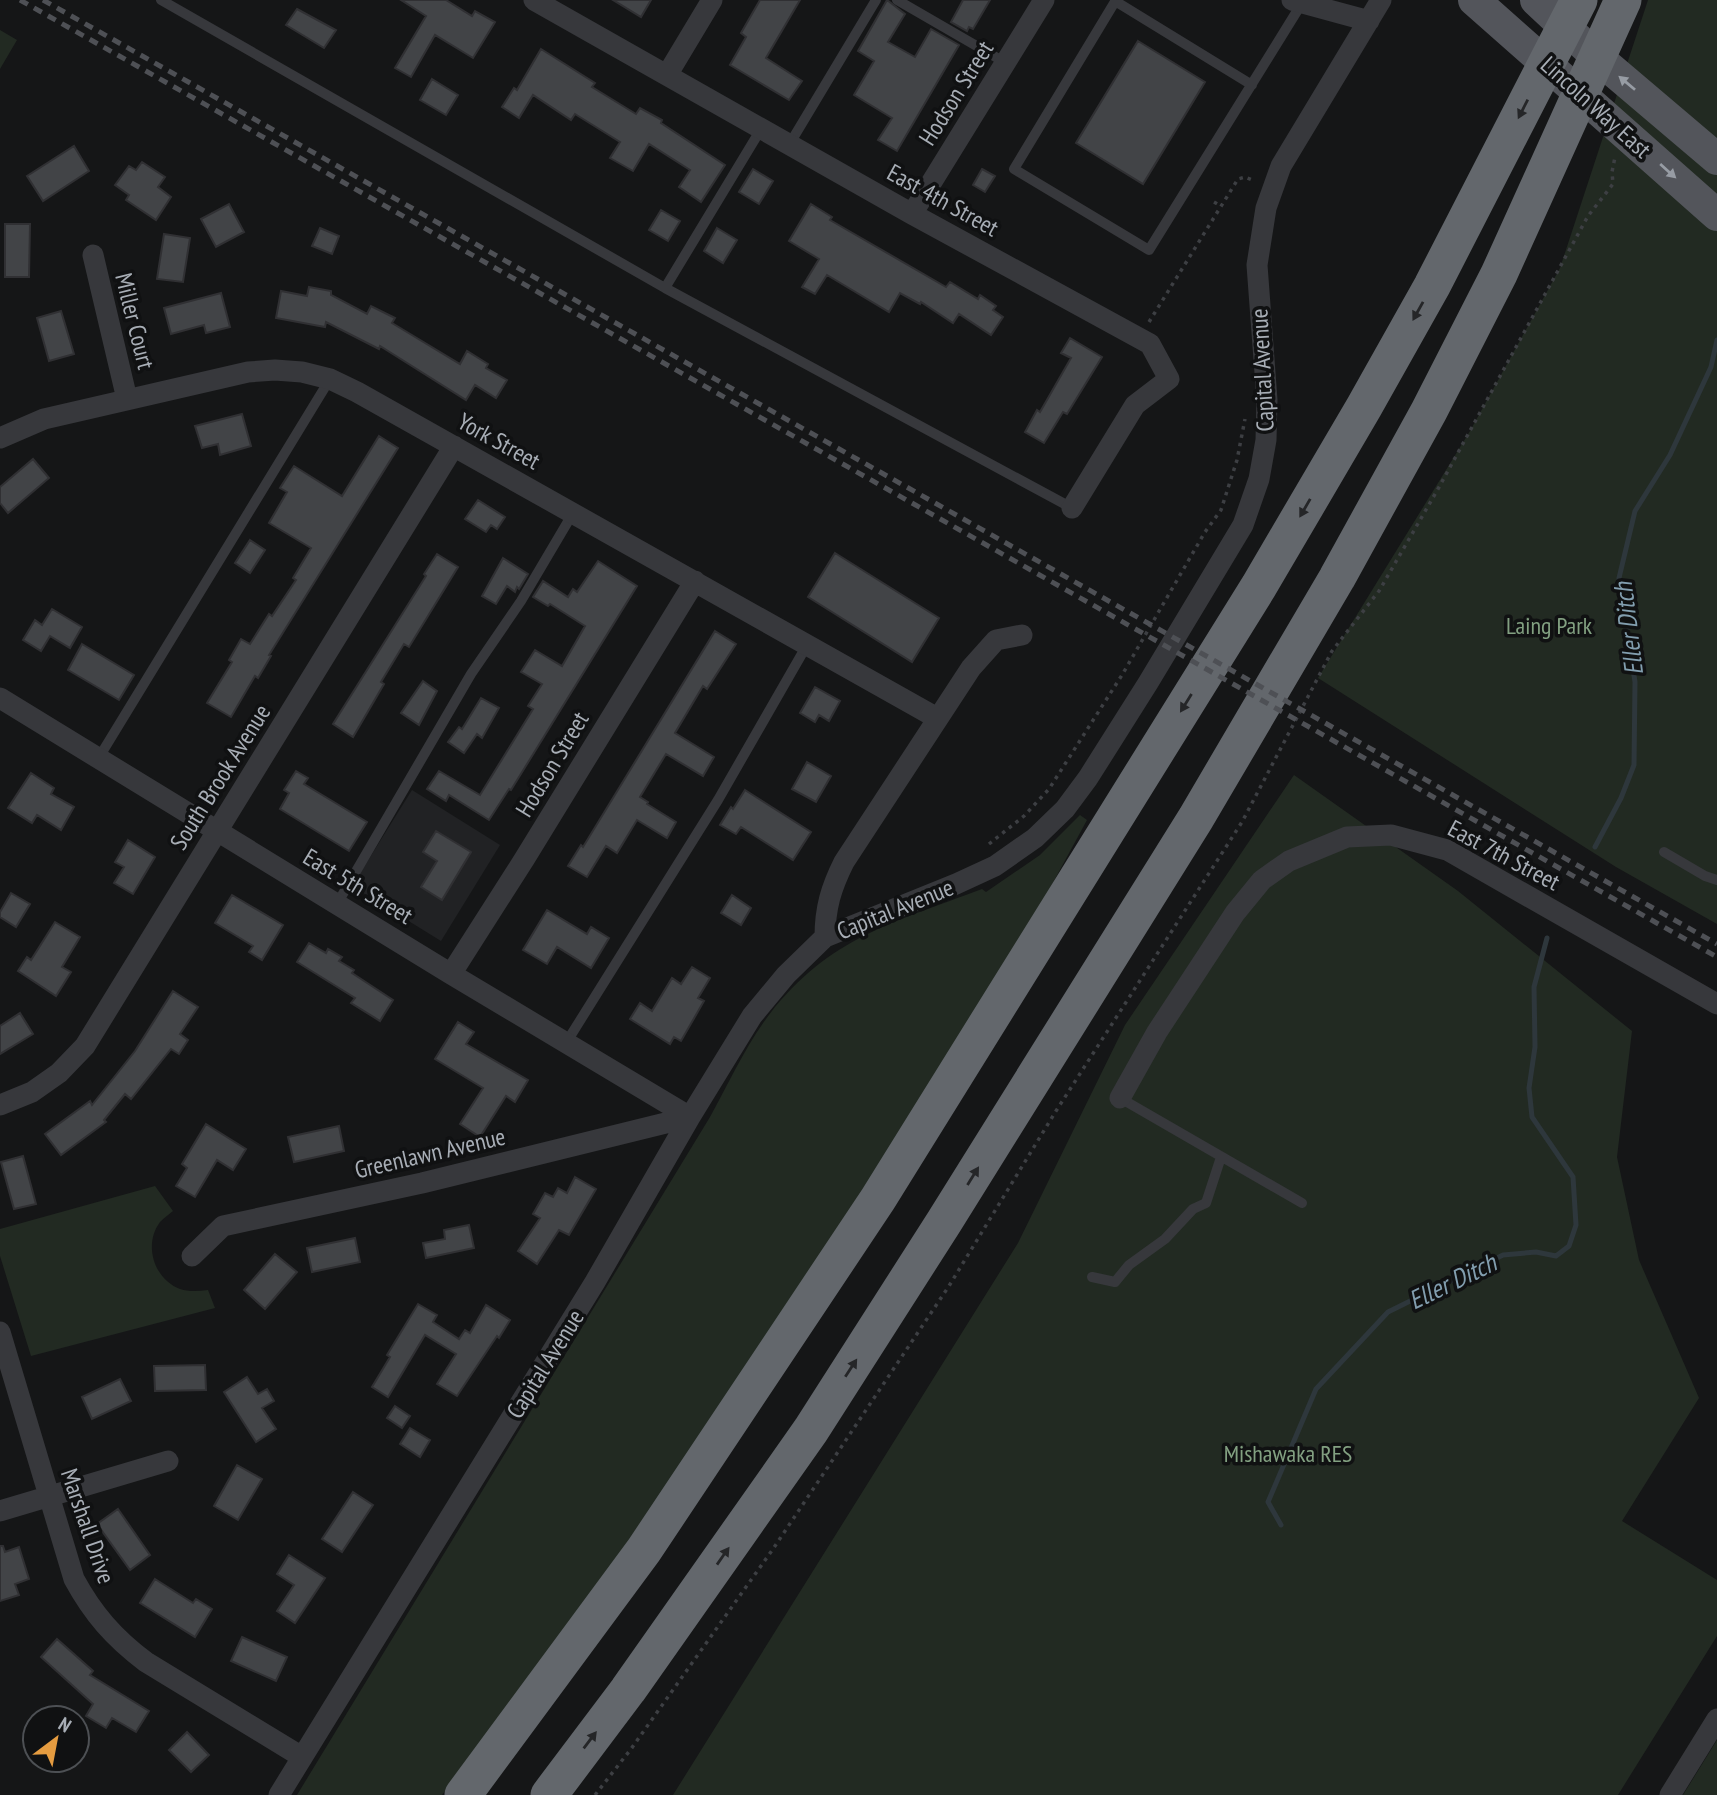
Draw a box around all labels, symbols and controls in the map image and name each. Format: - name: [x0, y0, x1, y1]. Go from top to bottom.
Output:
- street label: Hodson Street: [912, 35, 1000, 151]
- street label: Lincoln Way East: [1534, 49, 1658, 165]
- one-way arrow: [1619, 76, 1636, 91]
- one-way arrow: [1517, 99, 1528, 119]
- street label: East 4th Street: [882, 157, 1004, 243]
- one-way arrow: [1659, 163, 1676, 179]
- street label: Miller Court: [108, 270, 162, 373]
- one-way arrow: [1412, 301, 1424, 321]
- street label: Capital Avenue: [1243, 308, 1281, 432]
- street label: York Street: [452, 406, 546, 476]
- one-way arrow: [1298, 499, 1311, 518]
- water label: Eller Ditch: [1606, 579, 1650, 677]
- park label: Laing Park: [1506, 610, 1593, 641]
- one-way arrow: [1180, 693, 1193, 712]
- street label: South Brook Avenue: [163, 698, 277, 856]
- street label: Hodson Street: [508, 705, 596, 822]
- street label: East 7th Street: [1443, 813, 1566, 898]
- street label: East 5th Street: [298, 841, 419, 931]
- street label: Capital Avenue: [832, 872, 958, 946]
- street label: Greenlawn Avenue: [352, 1121, 508, 1185]
- one-way arrow: [966, 1166, 979, 1186]
- water label: Eller Ditch: [1403, 1245, 1503, 1316]
- street label: Capital Avenue: [499, 1304, 591, 1424]
- one-way arrow: [844, 1358, 857, 1378]
- park label: Mishawaka RES: [1224, 1438, 1352, 1469]
- street label: Marshall Drive: [54, 1464, 122, 1588]
- one-way arrow: [715, 1547, 729, 1565]
- north arrow: [21, 1704, 91, 1774]
- text: N: [54, 1712, 76, 1737]
- one-way arrow: [582, 1732, 597, 1750]

